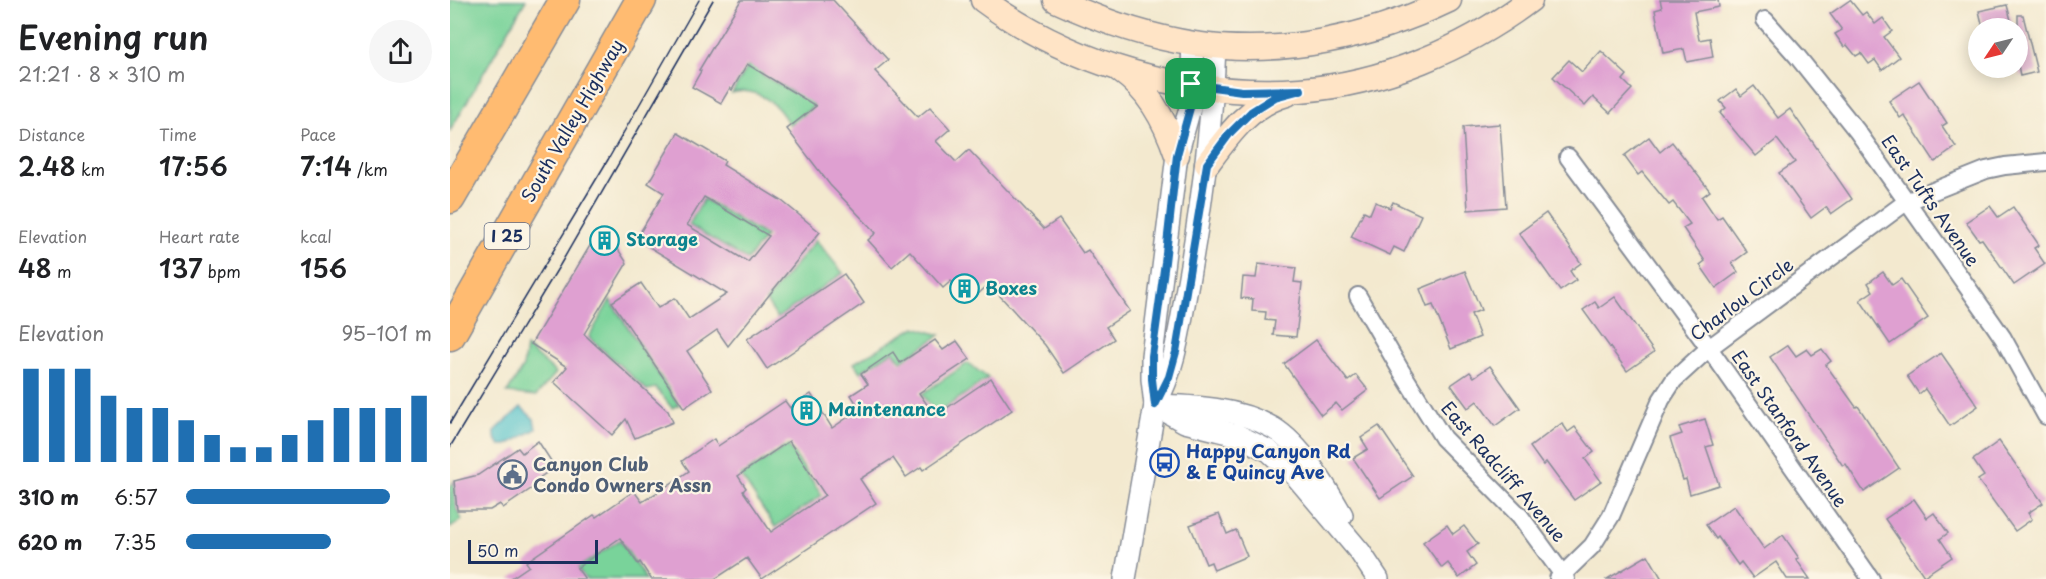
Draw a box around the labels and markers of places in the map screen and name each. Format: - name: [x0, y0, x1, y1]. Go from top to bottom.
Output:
- pin: [1165, 58, 1216, 109]
- building icon: Storage: [589, 224, 621, 256]
- place label: Storage: [626, 225, 698, 252]
- building icon: Boxes: [948, 273, 980, 305]
- place label: Boxes: [985, 274, 1038, 301]
- building icon: Maintenance: [791, 394, 823, 426]
- place label: Maintenance: [828, 395, 946, 422]
- place label: Happy Canyon Rd & E Quincy Ave: [1186, 437, 1351, 485]
- bus stop icon: Happy Canyon Rd & E Quincy Ave: [1149, 446, 1181, 478]
- place label: Canyon Club Condo Owners Assn: [533, 450, 712, 498]
- public building icon: Canyon Club Condo Owners Assn: [496, 459, 528, 491]

